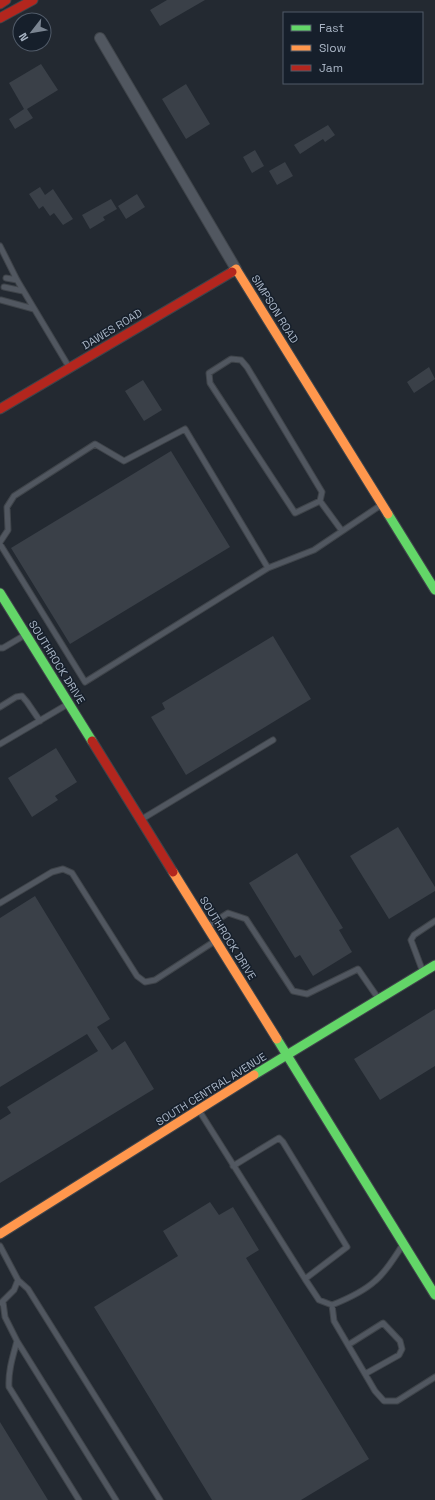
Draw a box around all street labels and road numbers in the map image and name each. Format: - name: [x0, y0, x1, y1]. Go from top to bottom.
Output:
- street label: SIMPSON ROAD: [248, 272, 302, 346]
- street label: DAWES ROAD: [79, 306, 145, 352]
- street label: SOUTHROCK DRIVE: [26, 618, 88, 706]
- street label: SOUTHROCK DRIVE: [197, 894, 259, 982]
- street label: SOUTH CENTRAL AVENUE: [153, 1049, 269, 1129]

